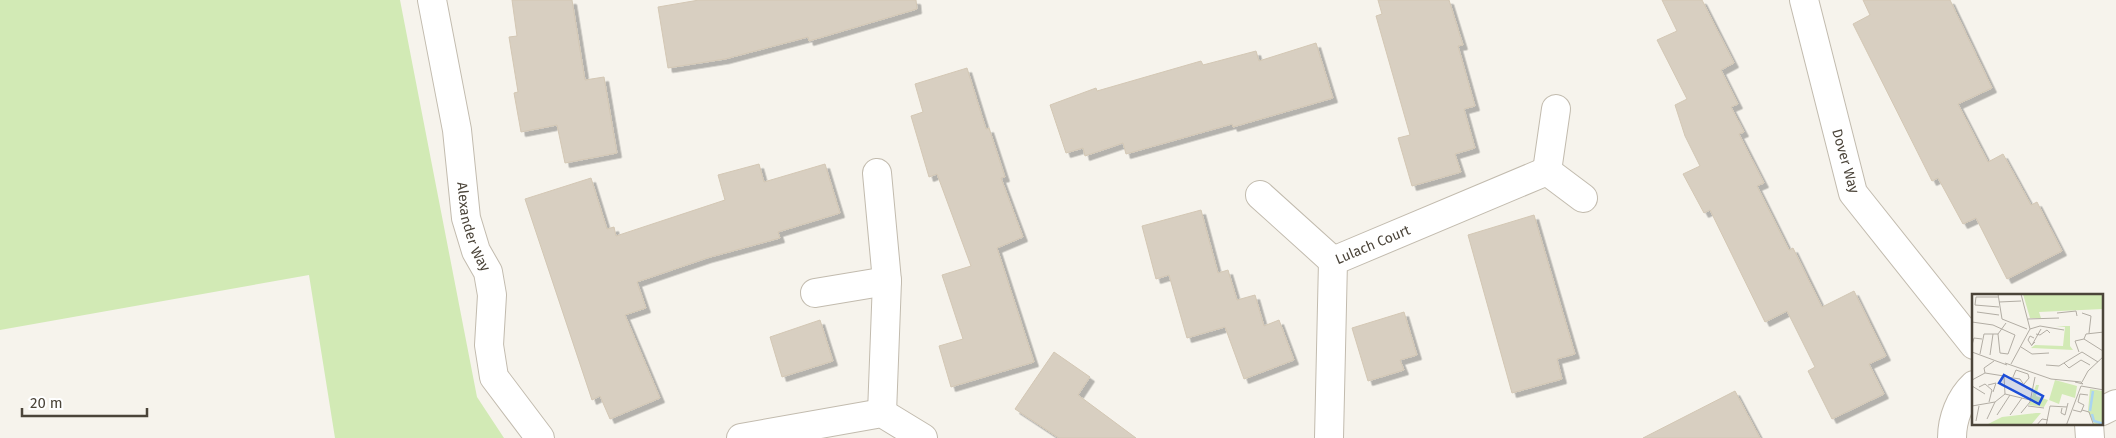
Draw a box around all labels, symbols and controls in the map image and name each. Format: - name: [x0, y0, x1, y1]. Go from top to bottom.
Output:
- street label: Dover Way: [1828, 127, 1863, 195]
- street label: Alexander Way: [453, 181, 494, 275]
- street label: Lulach Court: [1333, 221, 1414, 268]
- inset map: [1972, 294, 2104, 426]
- scale bar: [22, 386, 148, 418]
- text: 20 m: [30, 394, 63, 412]

